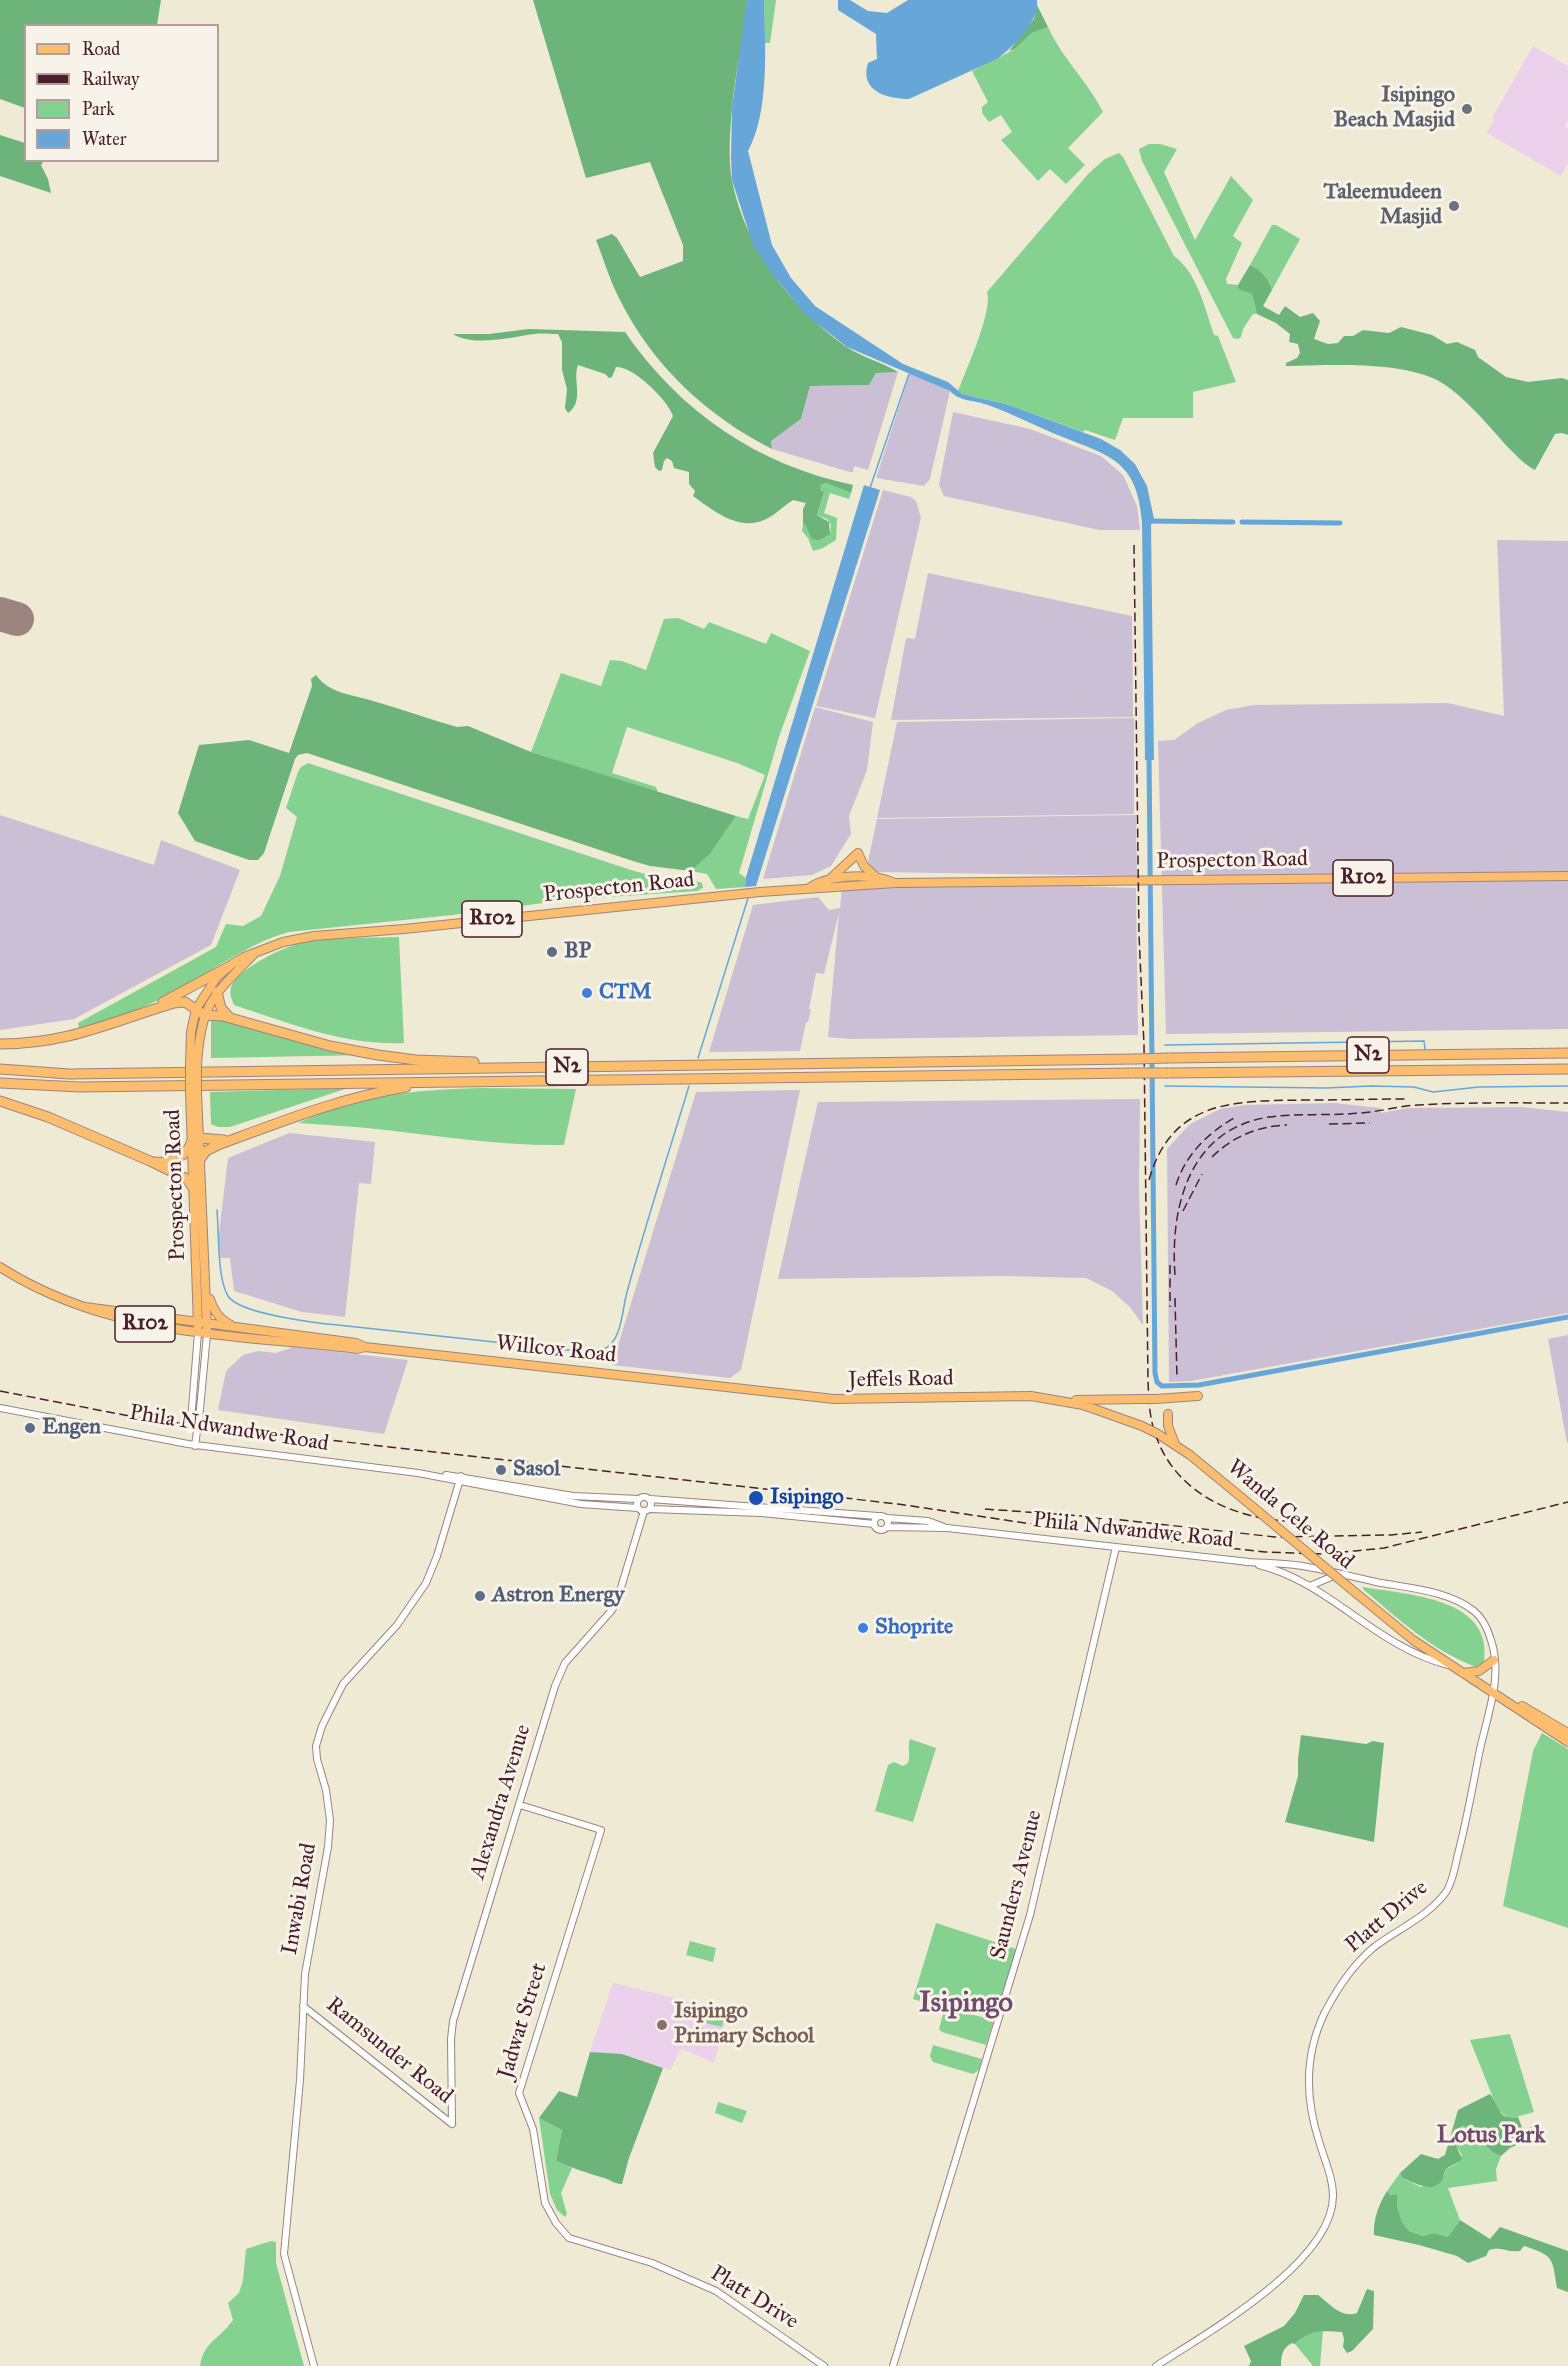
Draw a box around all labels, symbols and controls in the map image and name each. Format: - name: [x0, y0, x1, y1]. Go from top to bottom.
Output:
- legend: [24, 24, 219, 162]
- text: Road: [82, 38, 120, 60]
- text: Railway: [82, 68, 139, 90]
- place label: Isipingo Beach Masjid: [1333, 83, 1455, 134]
- text: Park: [82, 98, 115, 120]
- marker: Isipingo Beach Masjid: [1460, 102, 1474, 116]
- text: Water: [82, 128, 126, 150]
- place label: Taleemudeen Masjid: [1323, 180, 1442, 231]
- marker: Taleemudeen Masjid: [1447, 199, 1461, 213]
- street label: Prospecton Road: [1156, 846, 1308, 876]
- road number: R102: [1333, 860, 1393, 896]
- street label: Prospecton Road: [542, 867, 696, 909]
- road number: R102: [462, 901, 522, 937]
- place label: BP: [564, 939, 591, 965]
- marker: BP: [545, 945, 559, 959]
- place label: CTM: [599, 980, 652, 1006]
- marker: CTM: [580, 986, 594, 1000]
- road number: N2: [1347, 1037, 1389, 1073]
- road number: N2: [546, 1049, 588, 1085]
- street label: Prospecton Road: [160, 1109, 192, 1261]
- road number: R102: [115, 1306, 175, 1342]
- street label: Willcox Road: [495, 1331, 617, 1369]
- street label: Jeffels Road: [848, 1366, 954, 1394]
- street label: Phila Ndwandwe Road: [127, 1400, 331, 1458]
- place label: Engen: [42, 1415, 101, 1441]
- marker: Engen: [23, 1421, 37, 1435]
- street label: Wanda Cele Road: [1221, 1454, 1359, 1576]
- place label: Sasol: [513, 1457, 560, 1483]
- marker: Sasol: [494, 1463, 508, 1477]
- place label: Isipingo: [770, 1485, 844, 1511]
- marker: Isipingo: [747, 1489, 765, 1507]
- street label: Phila Ndwandwe Road: [1031, 1507, 1235, 1555]
- place label: Astron Energy: [492, 1583, 624, 1609]
- marker: Astron Energy: [473, 1589, 487, 1603]
- place label: Shoprite: [875, 1615, 953, 1641]
- marker: Shoprite: [856, 1621, 870, 1635]
- street label: Alexandra Avenue: [465, 1722, 537, 1882]
- street label: Saunders Avenue: [986, 1808, 1048, 1962]
- street label: Inwabi Road: [277, 1841, 323, 1957]
- street label: Platt Drive: [1341, 1875, 1433, 1959]
- street label: Jadwat Street: [493, 1960, 553, 2082]
- district label: Isipingo: [919, 1987, 1013, 2021]
- street label: Ramsunder Road: [320, 1992, 458, 2110]
- place label: Isipingo Primary School: [674, 1999, 814, 2050]
- marker: Isipingo Primary School: [655, 2018, 669, 2032]
- district label: Lotus Park: [1437, 2122, 1545, 2150]
- street label: Platt Drive: [705, 2261, 803, 2335]

